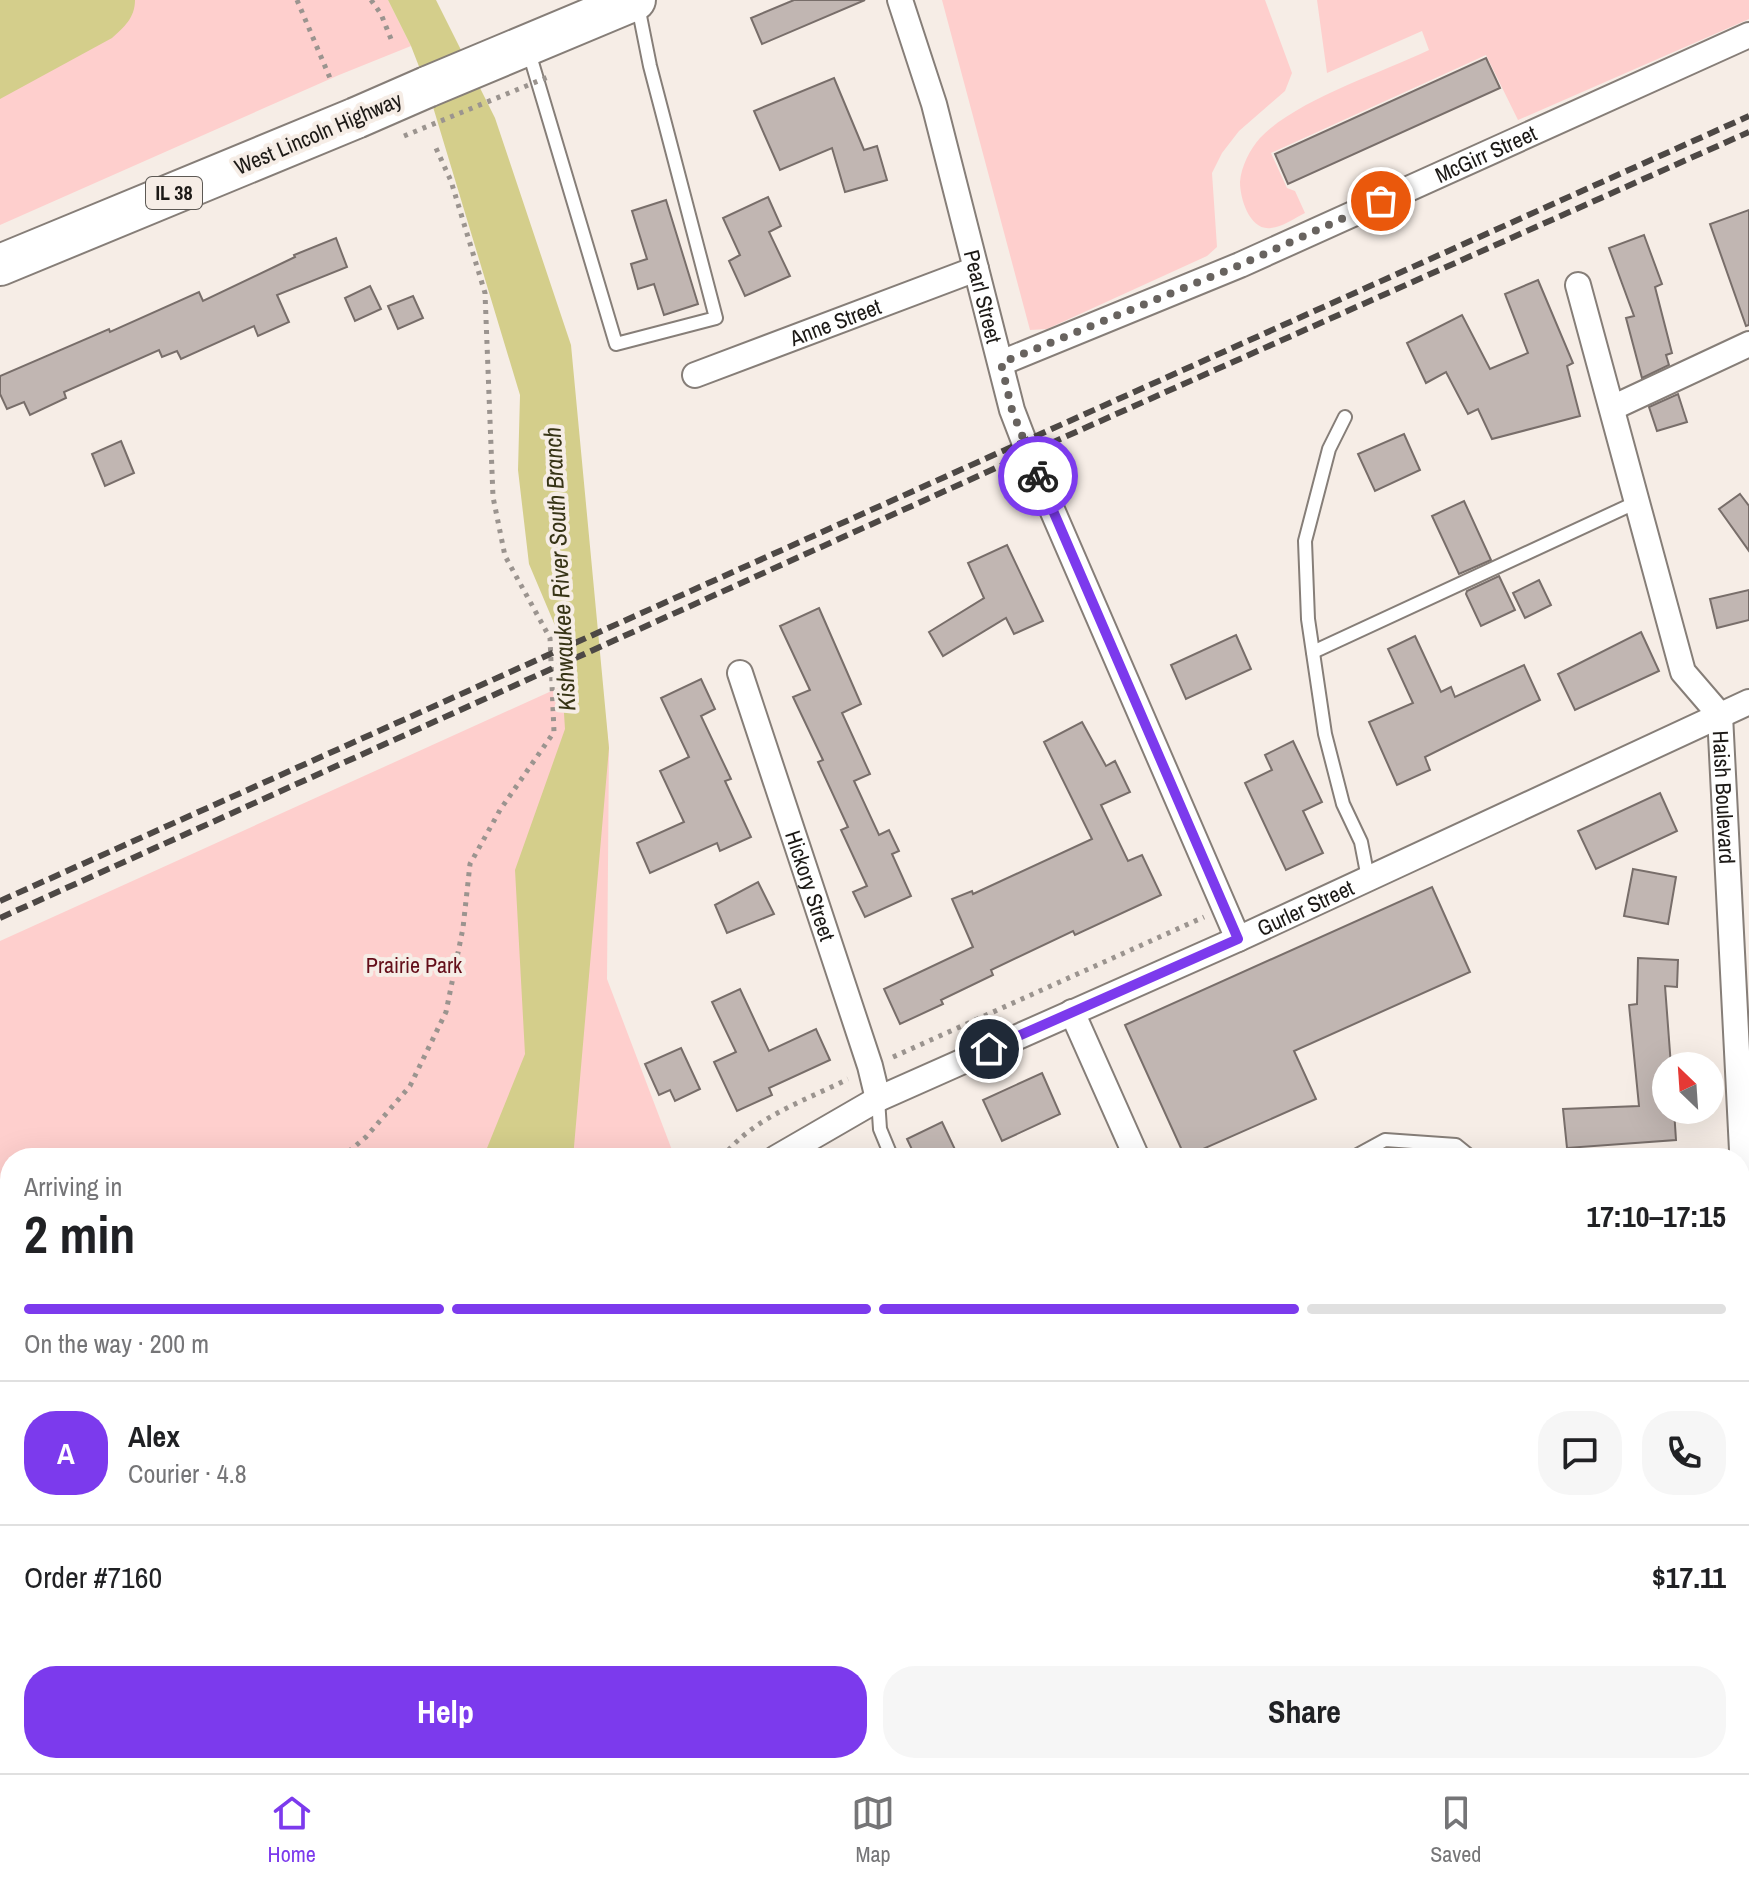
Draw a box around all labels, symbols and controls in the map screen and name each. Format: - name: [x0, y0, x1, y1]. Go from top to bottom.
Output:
- street label: West Lincoln Highway: [230, 84, 406, 182]
- street label: McGirr Street: [1430, 118, 1541, 190]
- pin: [1347, 167, 1415, 235]
- road number: IL 38: [146, 177, 202, 209]
- icon: bag: [1359, 179, 1403, 223]
- street label: Pearl Street: [957, 246, 1009, 346]
- street label: Anne Street: [784, 291, 885, 353]
- water label: Kishwaukee River South Branch: [536, 426, 582, 712]
- courier: [998, 436, 1078, 516]
- icon: bike: [1016, 454, 1060, 498]
- street label: Haish Boulevard: [1706, 730, 1743, 865]
- street label: Hickory Street: [778, 827, 843, 945]
- street label: Gurler Street: [1252, 872, 1359, 943]
- park label: Prairie Park: [366, 950, 463, 980]
- pin: [955, 1015, 1023, 1083]
- icon: home: [967, 1027, 1011, 1071]
- north arrow: [1652, 1052, 1724, 1124]
- map controls: [1652, 1052, 1724, 1124]
- text: Arriving in: [24, 1169, 122, 1204]
- text: 17:10–17:15: [1587, 1196, 1726, 1236]
- text: 2 min: [24, 1199, 135, 1269]
- text: On the way · 200 m: [24, 1326, 209, 1361]
- button: chat: [1538, 1411, 1622, 1495]
- button: phone: [1642, 1411, 1726, 1495]
- text: Alex: [128, 1416, 180, 1456]
- text: A: [57, 1433, 75, 1473]
- text: Courier · 4.8: [128, 1456, 247, 1491]
- text: Order #7160: [24, 1557, 162, 1597]
- text: $17.11: [1652, 1557, 1726, 1597]
- button: Help: [24, 1666, 867, 1758]
- button: Share: [883, 1666, 1726, 1758]
- tab: Home: [268, 1791, 316, 1869]
- tab: Map: [851, 1791, 895, 1869]
- tab: Saved: [1430, 1791, 1481, 1869]

